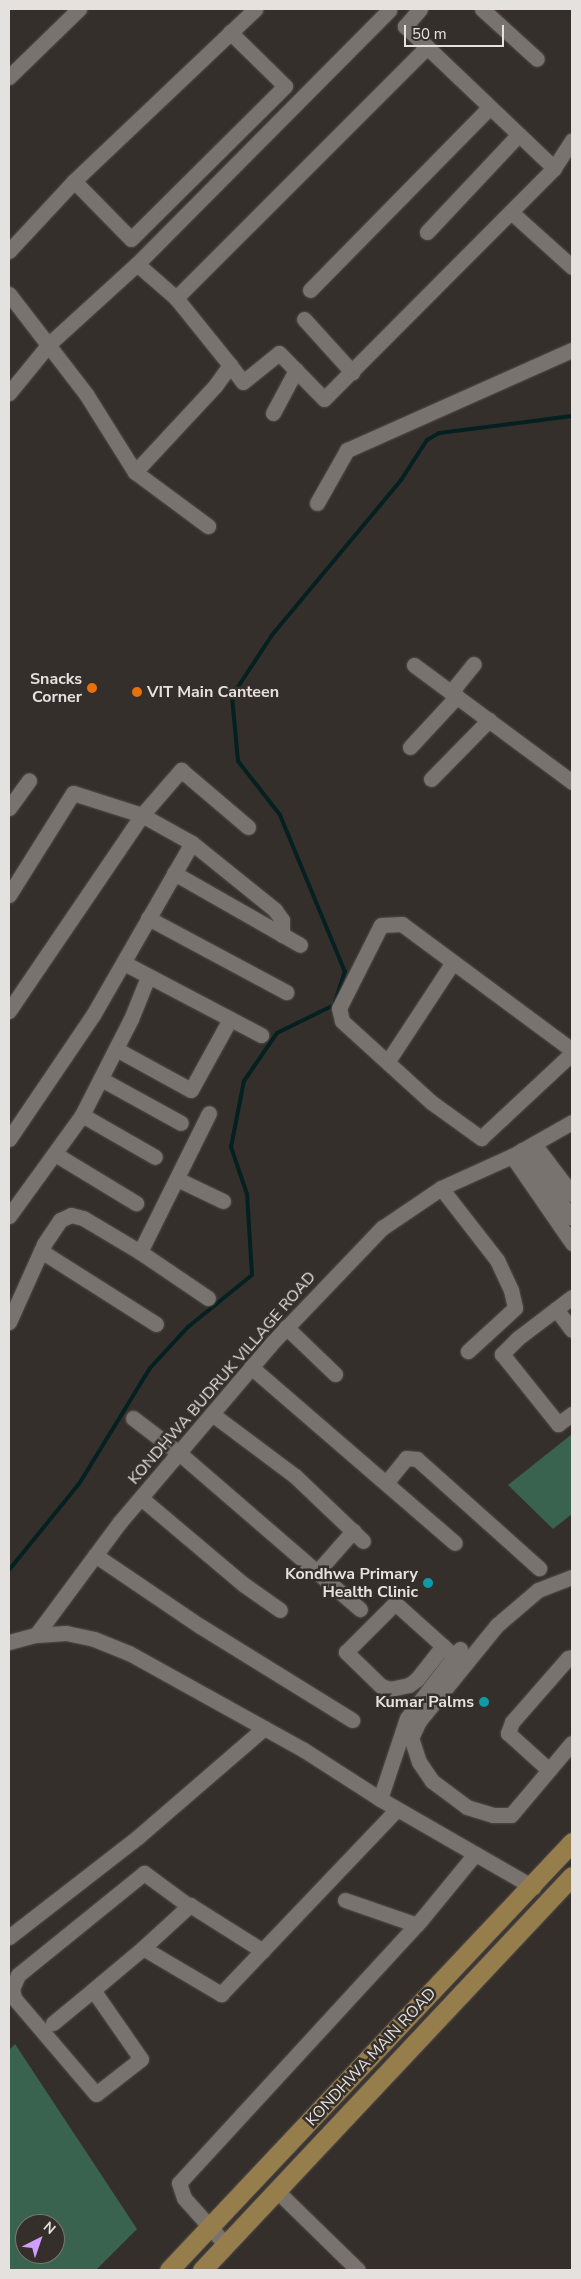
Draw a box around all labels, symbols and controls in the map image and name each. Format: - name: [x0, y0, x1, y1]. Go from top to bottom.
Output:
- scale bar: [406, 15, 506, 47]
- text: 50 m: [412, 24, 447, 44]
- place label: Snacks Corner: [30, 669, 82, 707]
- marker: Snacks Corner: [86, 682, 98, 694]
- place label: VIT Main Canteen: [147, 682, 279, 702]
- marker: VIT Main Canteen: [131, 686, 143, 698]
- street label: KONDHWA BUDRUK VILLAGE ROAD: [124, 1268, 320, 1488]
- place label: Kondhwa Primary Health Clinic: [285, 1564, 418, 1602]
- marker: Kondhwa Primary Health Clinic: [422, 1577, 434, 1589]
- place label: Kumar Palms: [375, 1692, 474, 1712]
- marker: Kumar Palms: [478, 1696, 490, 1708]
- street label: KONDHWA MAIN ROAD: [302, 1984, 440, 2130]
- north arrow: [15, 2214, 65, 2264]
- text: N: [39, 2217, 60, 2239]

